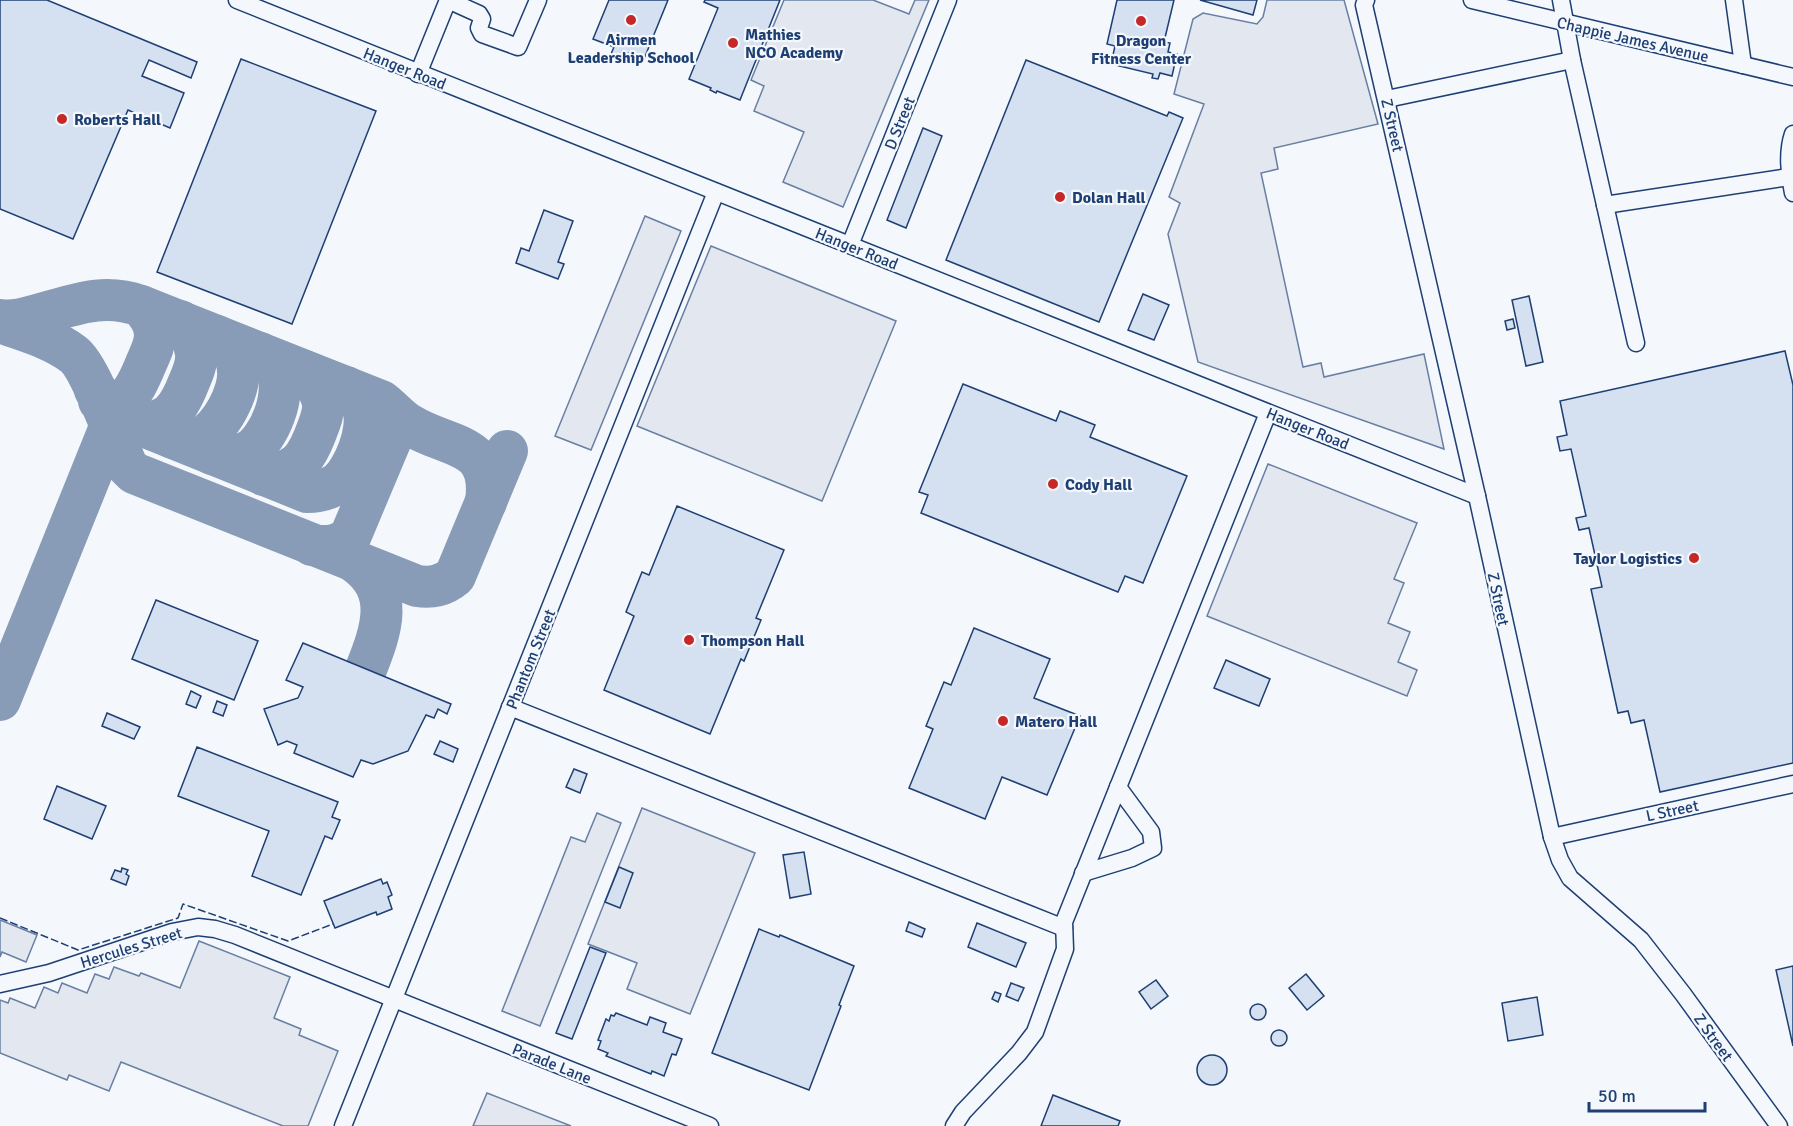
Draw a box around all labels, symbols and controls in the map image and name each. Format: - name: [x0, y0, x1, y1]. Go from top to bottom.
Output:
- marker: Airmen Leadership School: [624, 13, 638, 27]
- street label: Chappie James Avenue: [1555, 13, 1711, 67]
- marker: Dragon Fitness Center: [1134, 14, 1148, 28]
- place label: Mathies NCO Academy: [745, 25, 843, 63]
- place label: Airmen Leadership School: [568, 30, 694, 68]
- place label: Dragon Fitness Center: [1091, 31, 1192, 69]
- marker: Mathies NCO Academy: [726, 36, 740, 50]
- street label: Hanger Road: [360, 43, 449, 95]
- street label: D Street: [880, 93, 920, 153]
- street label: Z Street: [1376, 97, 1408, 154]
- place label: Roberts Hall: [74, 110, 161, 130]
- marker: Roberts Hall: [55, 112, 69, 126]
- place label: Dolan Hall: [1072, 188, 1146, 208]
- marker: Dolan Hall: [1053, 190, 1067, 204]
- street label: Hanger Road: [812, 223, 901, 275]
- street label: Hanger Road: [1263, 403, 1352, 455]
- place label: Cody Hall: [1065, 475, 1132, 495]
- marker: Cody Hall: [1046, 477, 1060, 491]
- place label: Taylor Logistics: [1573, 549, 1682, 569]
- marker: Taylor Logistics: [1687, 551, 1701, 565]
- street label: Z Street: [1483, 571, 1514, 628]
- street label: Phantom Street: [502, 606, 560, 712]
- place label: Thompson Hall: [701, 631, 805, 651]
- marker: Thompson Hall: [682, 633, 696, 647]
- place label: Matero Hall: [1015, 712, 1097, 732]
- marker: Matero Hall: [996, 714, 1010, 728]
- street label: L Street: [1644, 796, 1701, 826]
- street label: Hercules Street: [78, 923, 185, 973]
- street label: Z Street: [1689, 1010, 1737, 1066]
- street label: Parade Lane: [509, 1039, 594, 1089]
- scale bar: [1589, 1075, 1704, 1113]
- text: 50 m: [1598, 1085, 1636, 1107]

